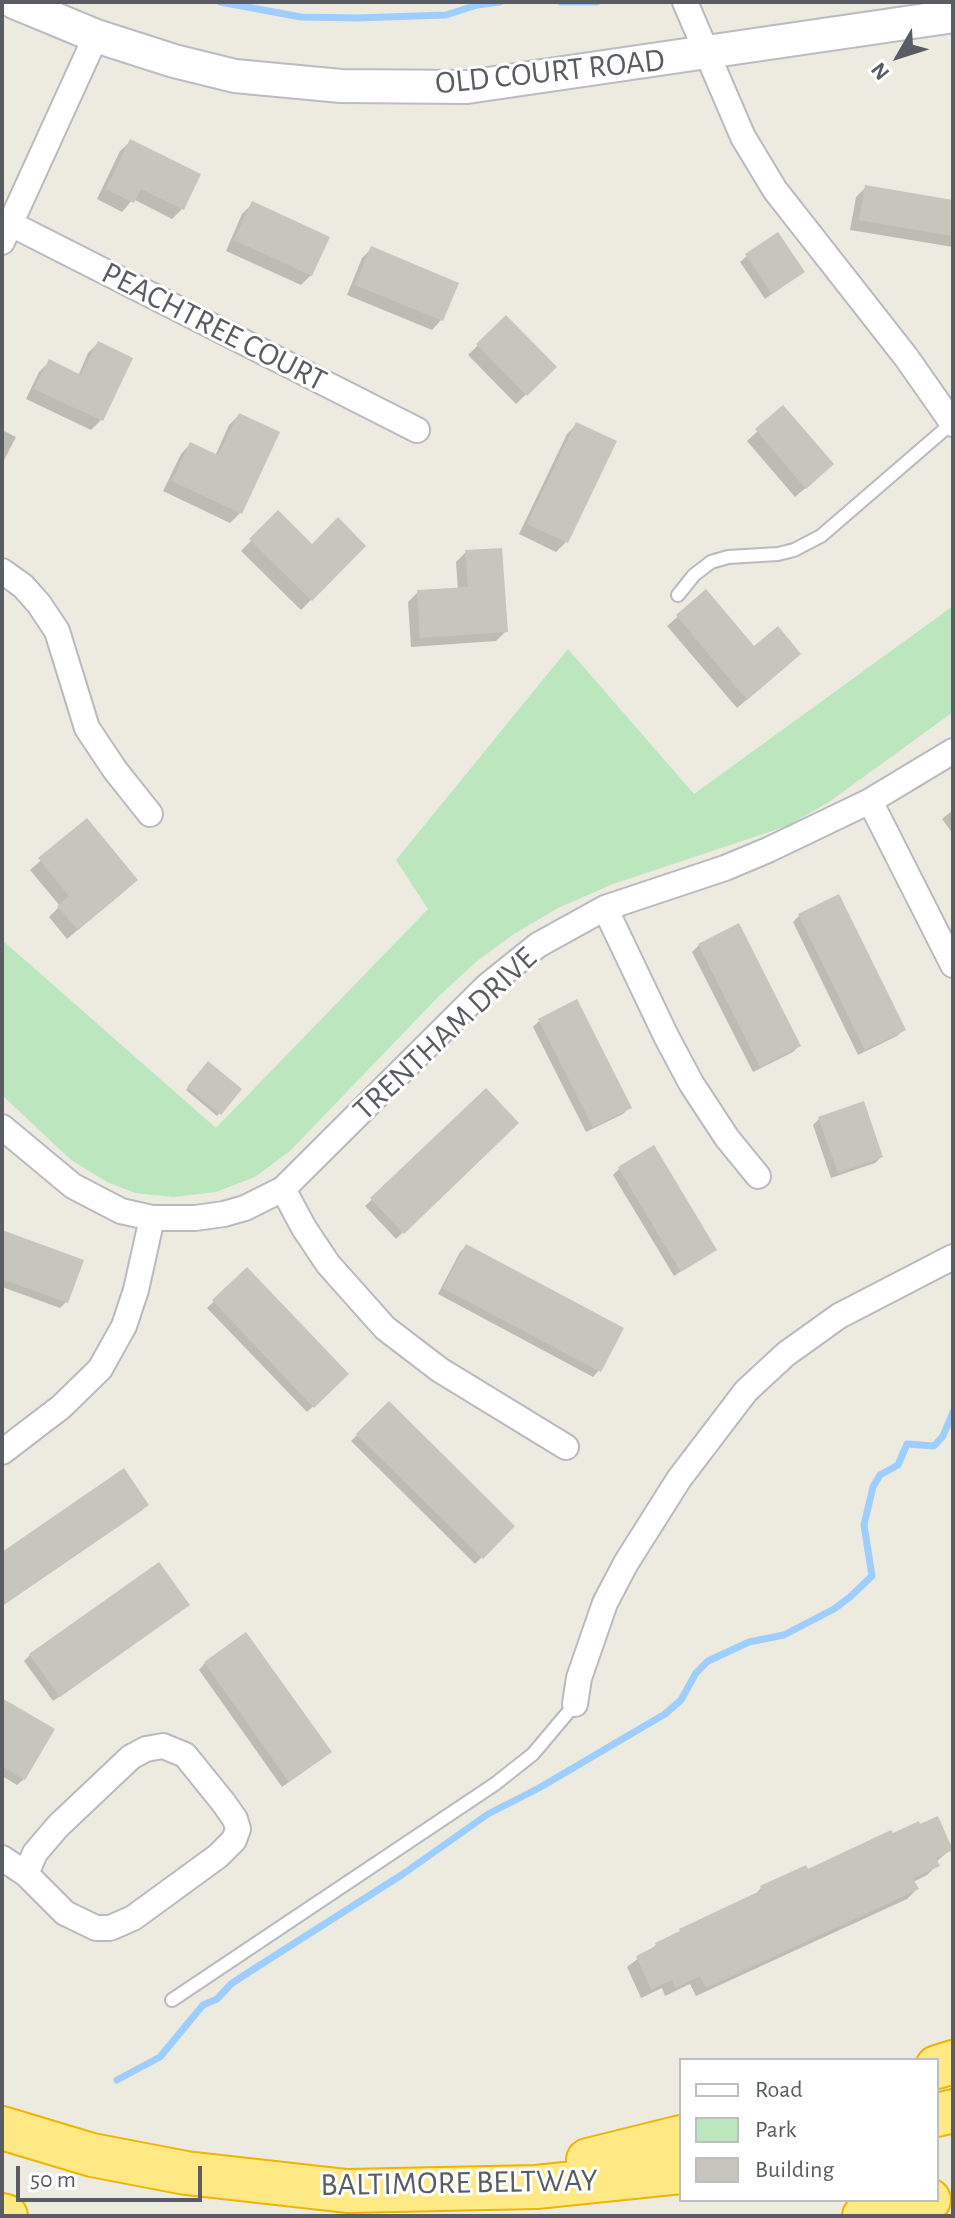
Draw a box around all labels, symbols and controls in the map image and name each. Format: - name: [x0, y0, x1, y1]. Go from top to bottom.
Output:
- north arrow: [859, 16, 939, 96]
- street label: OLD COURT ROAD: [433, 41, 667, 103]
- text: N: [867, 58, 894, 84]
- street label: PEACHTREE COURT: [95, 254, 333, 400]
- street label: TRENTHAM DRIVE: [345, 939, 545, 1129]
- legend: [679, 2058, 939, 2202]
- text: Road: [755, 2078, 803, 2102]
- text: Park: [755, 2118, 796, 2142]
- scale bar: [20, 2150, 206, 2200]
- text: Building: [755, 2158, 834, 2182]
- street label: BALTIMORE BELTWAY: [320, 2161, 598, 2205]
- text: 50 m: [30, 2168, 76, 2192]

